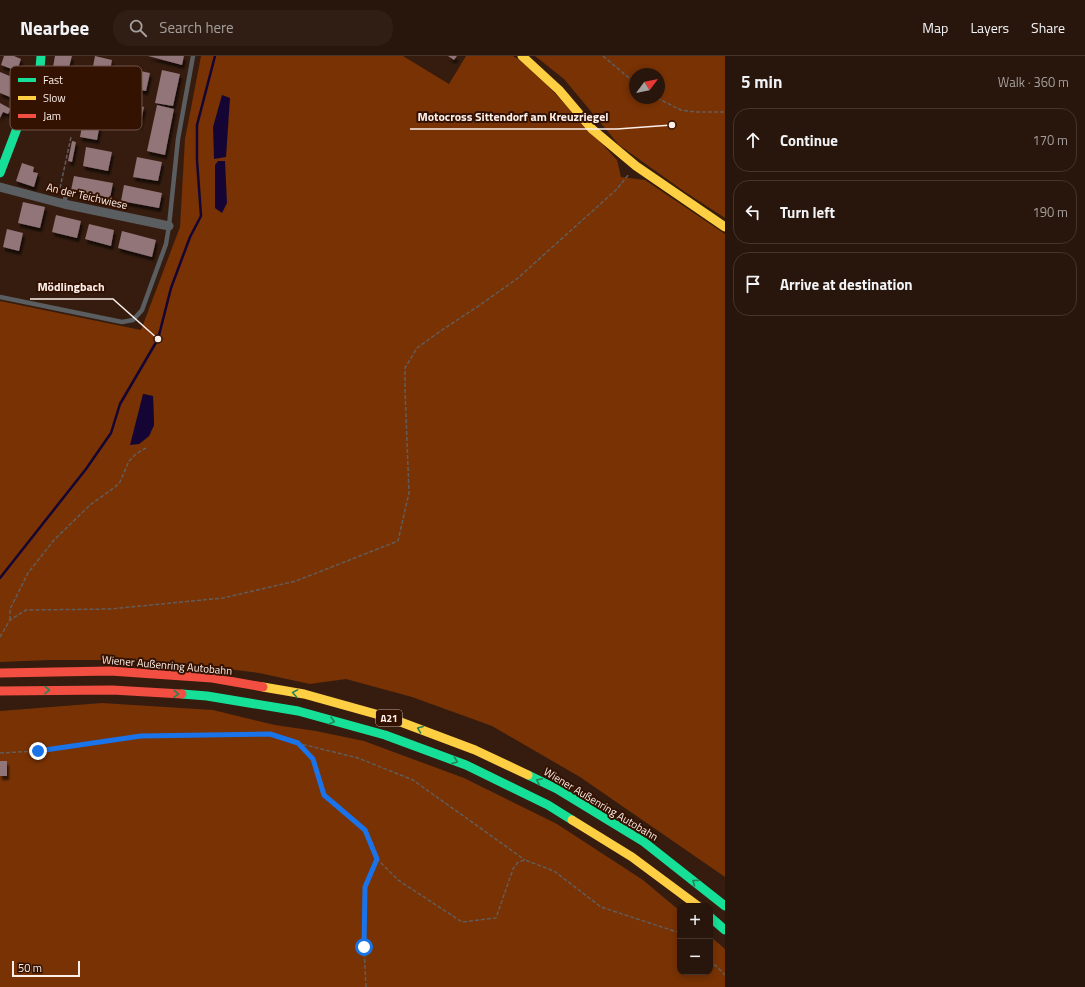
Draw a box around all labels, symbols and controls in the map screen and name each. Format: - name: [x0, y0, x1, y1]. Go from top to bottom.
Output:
- search box: [113, 10, 393, 46]
- text: Nearbee: [20, 13, 89, 42]
- text: Search here: [159, 16, 234, 39]
- icon: search: [127, 17, 149, 39]
- text: Map: [922, 17, 948, 38]
- text: Layers: [970, 17, 1009, 38]
- text: Share: [1031, 17, 1065, 38]
- legend: [10, 66, 142, 130]
- north arrow: [629, 68, 665, 104]
- text: 5 min: [741, 69, 782, 95]
- text: Fast: [43, 72, 63, 88]
- text: Walk · 360 m: [998, 72, 1069, 92]
- text: Slow: [43, 90, 66, 106]
- callout: Motocross Sittendorf am Kreuzriegel: [410, 105, 617, 129]
- text: Motocross Sittendorf am Kreuzriegel: [418, 107, 609, 126]
- text: Jam: [43, 108, 61, 124]
- icon: ahead: [742, 129, 764, 151]
- text: Continue: [780, 129, 838, 152]
- text: 170 m: [1032, 130, 1068, 150]
- street label: An der Teichwiese: [45, 179, 130, 213]
- icon: left: [742, 201, 764, 223]
- text: Turn left: [780, 201, 835, 224]
- text: 190 m: [1032, 202, 1068, 222]
- icon: arrive: [742, 273, 764, 295]
- text: Arrive at destination: [780, 273, 913, 296]
- callout: Mödlingbach: [30, 275, 113, 299]
- text: Mödlingbach: [37, 277, 105, 296]
- street label: Wiener Außenring Autobahn: [101, 651, 233, 679]
- one-way arrow: [44, 686, 50, 694]
- one-way arrow: [292, 689, 298, 698]
- one-way arrow: [173, 690, 179, 699]
- road number: A21: [376, 710, 402, 726]
- one-way arrow: [329, 716, 335, 724]
- one-way arrow: [417, 725, 424, 734]
- route end: [29, 742, 47, 760]
- one-way arrow: [452, 757, 459, 765]
- street label: Wiener Außenring Autobahn: [541, 763, 661, 845]
- one-way arrow: [536, 778, 544, 786]
- one-way arrow: [692, 879, 699, 886]
- map controls: [677, 903, 713, 975]
- button: +: [677, 903, 713, 939]
- route start: [355, 938, 373, 956]
- button: −: [677, 939, 713, 975]
- scale bar: [12, 959, 80, 978]
- text: 50 m: [18, 960, 42, 976]

